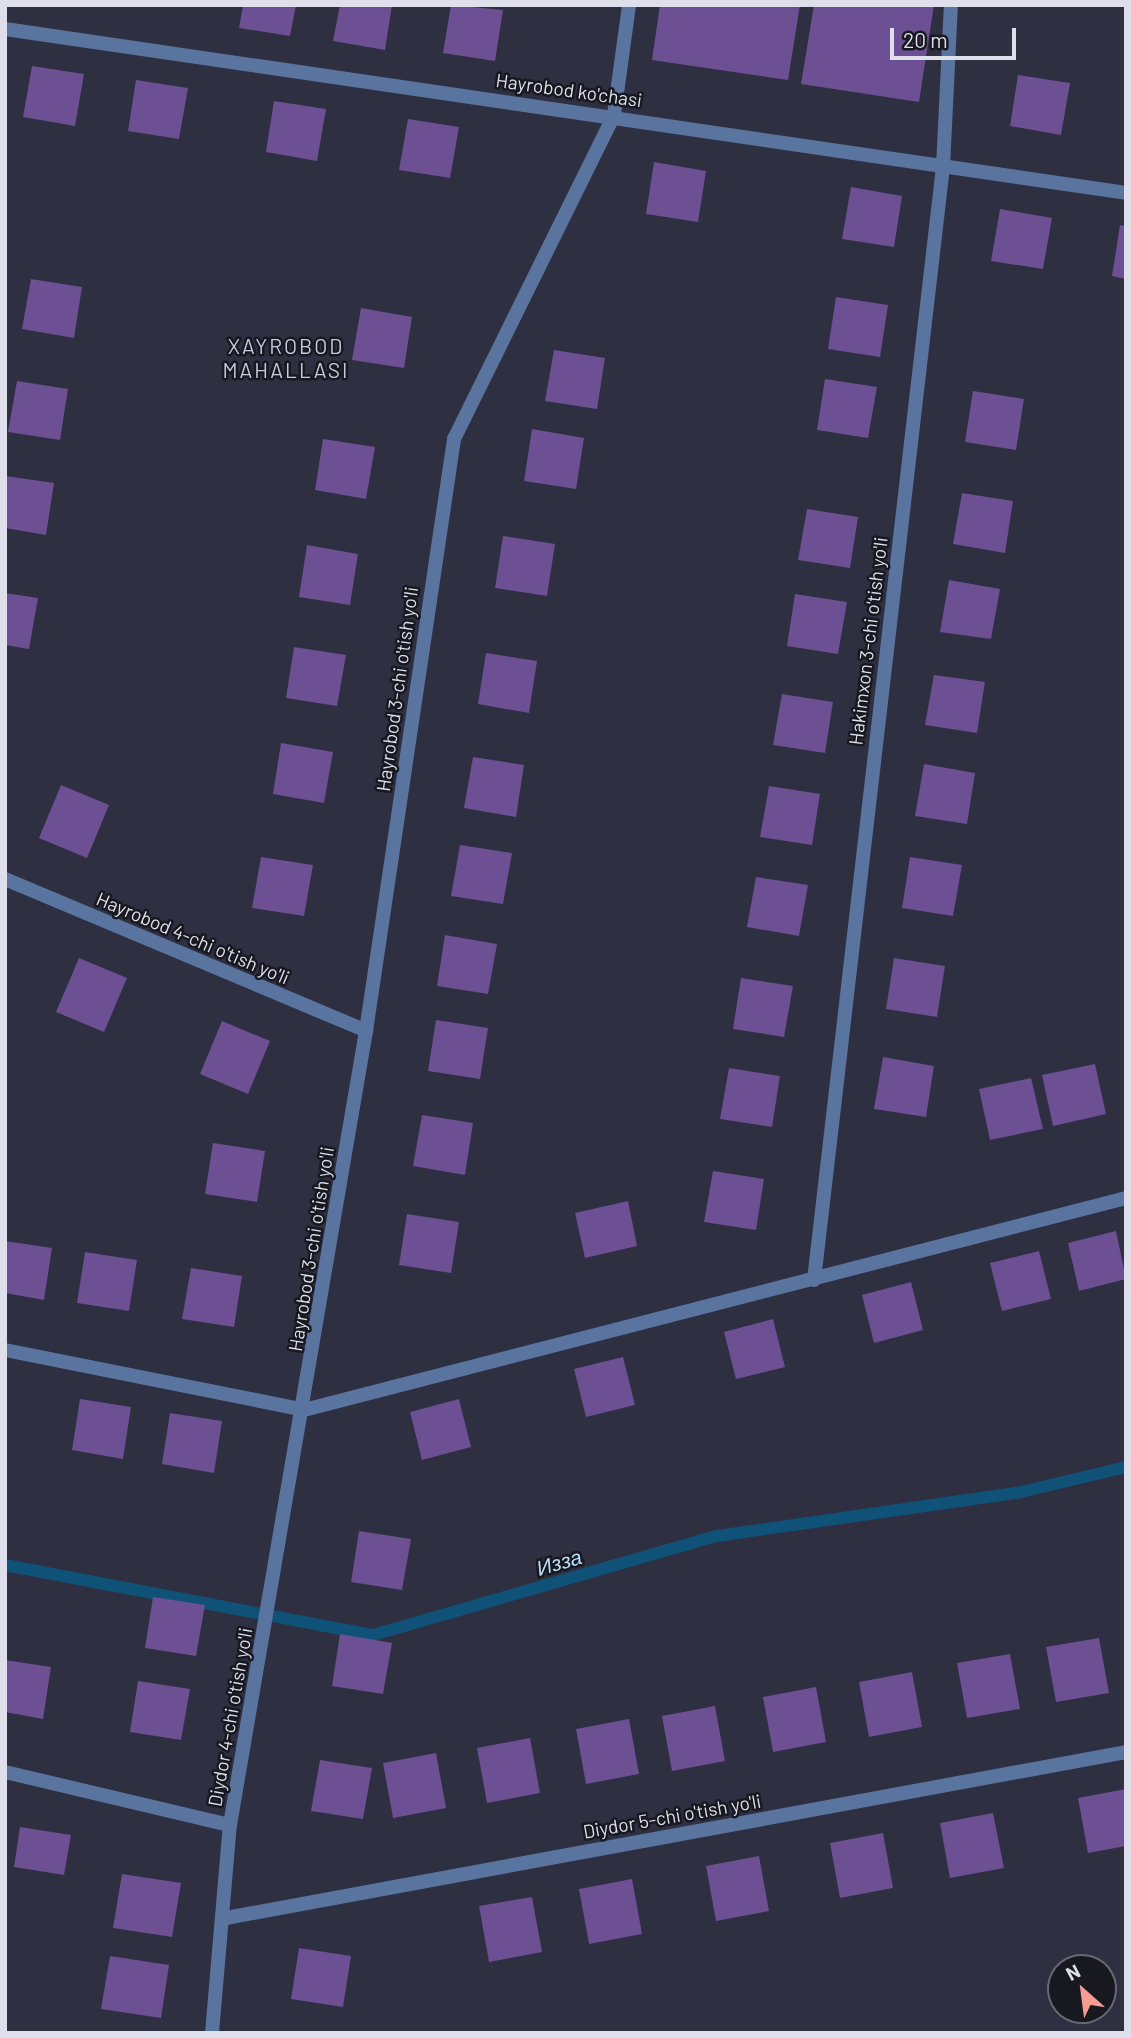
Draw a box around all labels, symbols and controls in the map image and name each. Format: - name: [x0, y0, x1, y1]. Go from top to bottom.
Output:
- scale bar: [893, 14, 1019, 58]
- text: 20 m: [903, 27, 948, 52]
- street label: Hayrobod ko'chasi: [494, 68, 644, 112]
- district label: XAYROBOD MAHALLASI: [224, 333, 348, 383]
- street label: Hakimxon 3-chi o'tish yo'li: [844, 536, 892, 746]
- street label: Hayrobod 3-chi o'tish yo'li: [371, 585, 423, 793]
- street label: Hayrobod 4-chi o'tish yo'li: [93, 887, 293, 989]
- street label: Hayrobod 3-chi o'tish yo'li: [284, 1145, 338, 1353]
- water label: Изза: [533, 1544, 585, 1580]
- street label: Diydor 4-chi o'tish yo'li: [203, 1626, 257, 1808]
- street label: Diydor 5-chi o'tish yo'li: [581, 1789, 763, 1843]
- north arrow: [1047, 1954, 1117, 2024]
- text: N: [1062, 1959, 1084, 1985]

